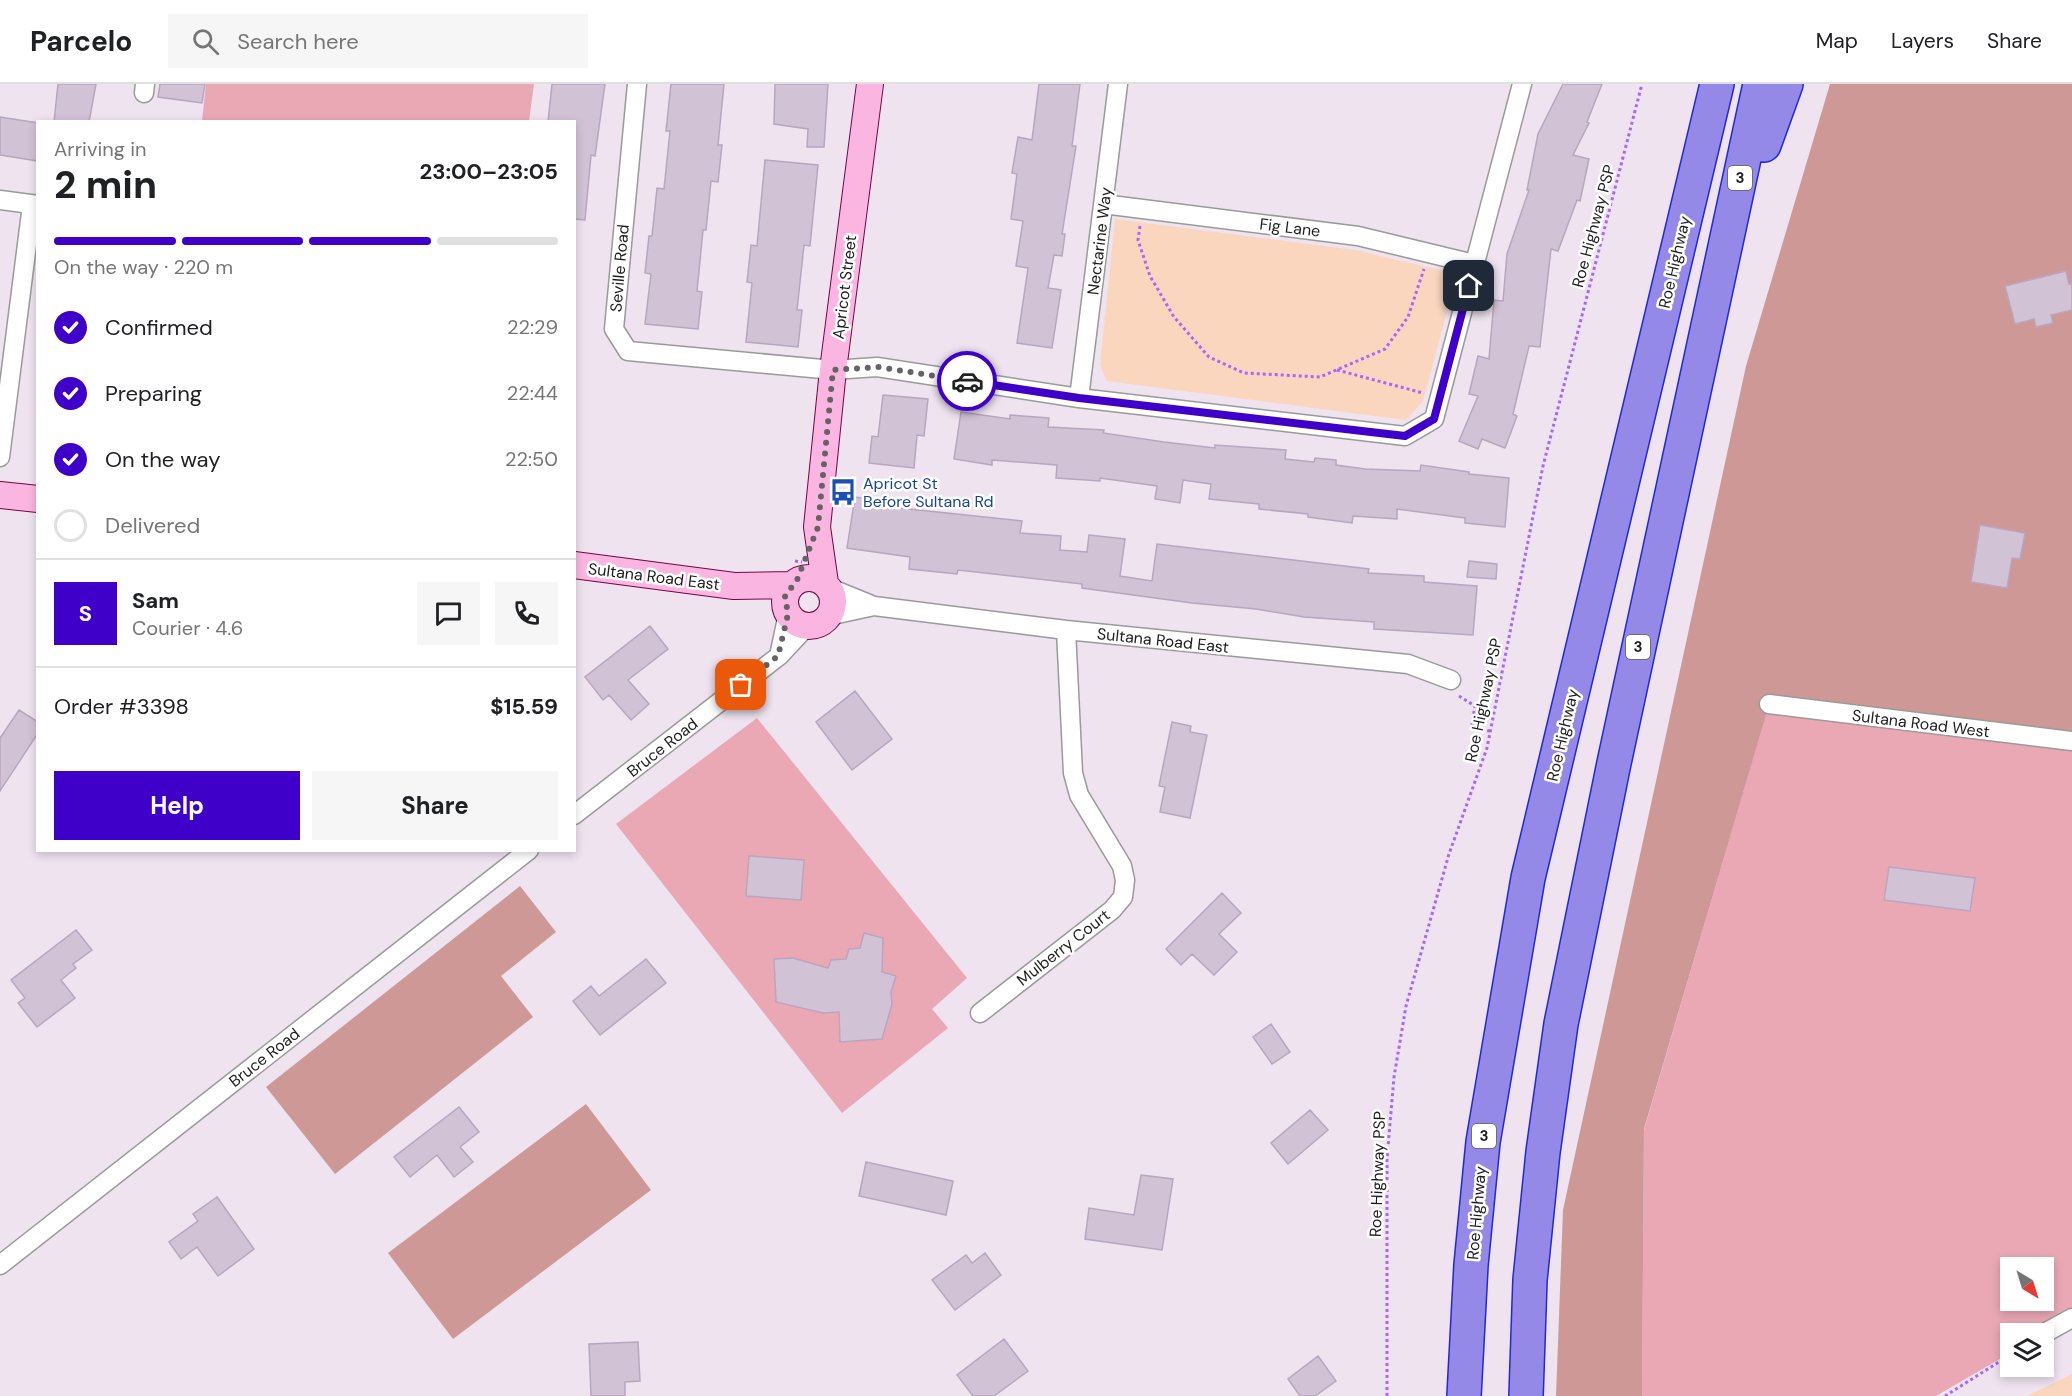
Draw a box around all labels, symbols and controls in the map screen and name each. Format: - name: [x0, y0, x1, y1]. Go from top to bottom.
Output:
- search box: [168, 14, 588, 68]
- text: Parcelo: [30, 23, 132, 60]
- icon: search: [189, 25, 222, 58]
- text: Search here: [237, 27, 359, 56]
- text: Map: [1816, 27, 1858, 55]
- text: Layers: [1891, 27, 1954, 55]
- text: Share: [1987, 27, 2042, 55]
- text: Arriving in: [54, 136, 146, 162]
- text: 23:00–23:05: [419, 157, 558, 186]
- text: 2 min: [54, 159, 157, 210]
- street label: Roe Highway PSP: [1567, 163, 1620, 290]
- road number: 3: [1728, 166, 1752, 190]
- street label: Nectarine Way: [1082, 186, 1117, 296]
- street label: Fig Lane: [1258, 213, 1321, 242]
- street label: Roe Highway: [1654, 214, 1695, 310]
- street label: Seville Road: [605, 223, 634, 313]
- street label: Apricot Street: [828, 234, 861, 340]
- text: On the way · 220 m: [54, 254, 233, 280]
- pin: [1443, 260, 1494, 311]
- icon: home: [1452, 269, 1485, 302]
- icon: check: [54, 311, 87, 344]
- text: Confirmed: [105, 313, 213, 342]
- text: 22:29: [507, 314, 558, 340]
- courier: [937, 351, 997, 411]
- icon: car: [951, 365, 984, 398]
- icon: check: [54, 377, 87, 410]
- text: Preparing: [105, 379, 202, 408]
- text: 22:44: [507, 380, 558, 406]
- icon: check: [54, 443, 87, 476]
- text: On the way: [105, 445, 220, 474]
- text: 22:50: [505, 446, 558, 472]
- place label: Apricot St Before Sultana Rd: [863, 473, 994, 512]
- bus stop icon: Apricot St Before Sultana Rd: [828, 477, 858, 507]
- text: Delivered: [105, 511, 200, 540]
- street label: Sultana Road East: [587, 558, 721, 595]
- button: chat: [417, 582, 480, 645]
- button: phone: [495, 582, 558, 645]
- text: Sam: [132, 586, 179, 615]
- text: S: [79, 599, 92, 628]
- text: Courier · 4.6: [132, 615, 243, 641]
- street label: Sultana Road East: [1096, 623, 1230, 658]
- road number: 3: [1626, 635, 1650, 659]
- street label: Roe Highway PSP: [1460, 636, 1507, 764]
- pin: [715, 659, 766, 710]
- icon: bag: [724, 668, 757, 701]
- street label: Roe Highway: [1542, 687, 1583, 783]
- text: Order #3398: [54, 692, 189, 721]
- text: $15.59: [490, 692, 558, 721]
- street label: Sultana Road West: [1851, 705, 1991, 742]
- street label: Bruce Road: [623, 713, 702, 782]
- button: Help: [54, 771, 300, 840]
- button: Share: [312, 771, 558, 840]
- street label: Mulberry Court: [1012, 904, 1114, 990]
- street label: Bruce Road: [225, 1023, 304, 1092]
- street label: Roe Highway PSP: [1365, 1111, 1390, 1237]
- road number: 3: [1472, 1124, 1496, 1148]
- street label: Roe Highway: [1462, 1165, 1491, 1261]
- north arrow: [2000, 1257, 2054, 1311]
- map controls: [2000, 1257, 2054, 1377]
- button: layers: [2000, 1323, 2054, 1377]

